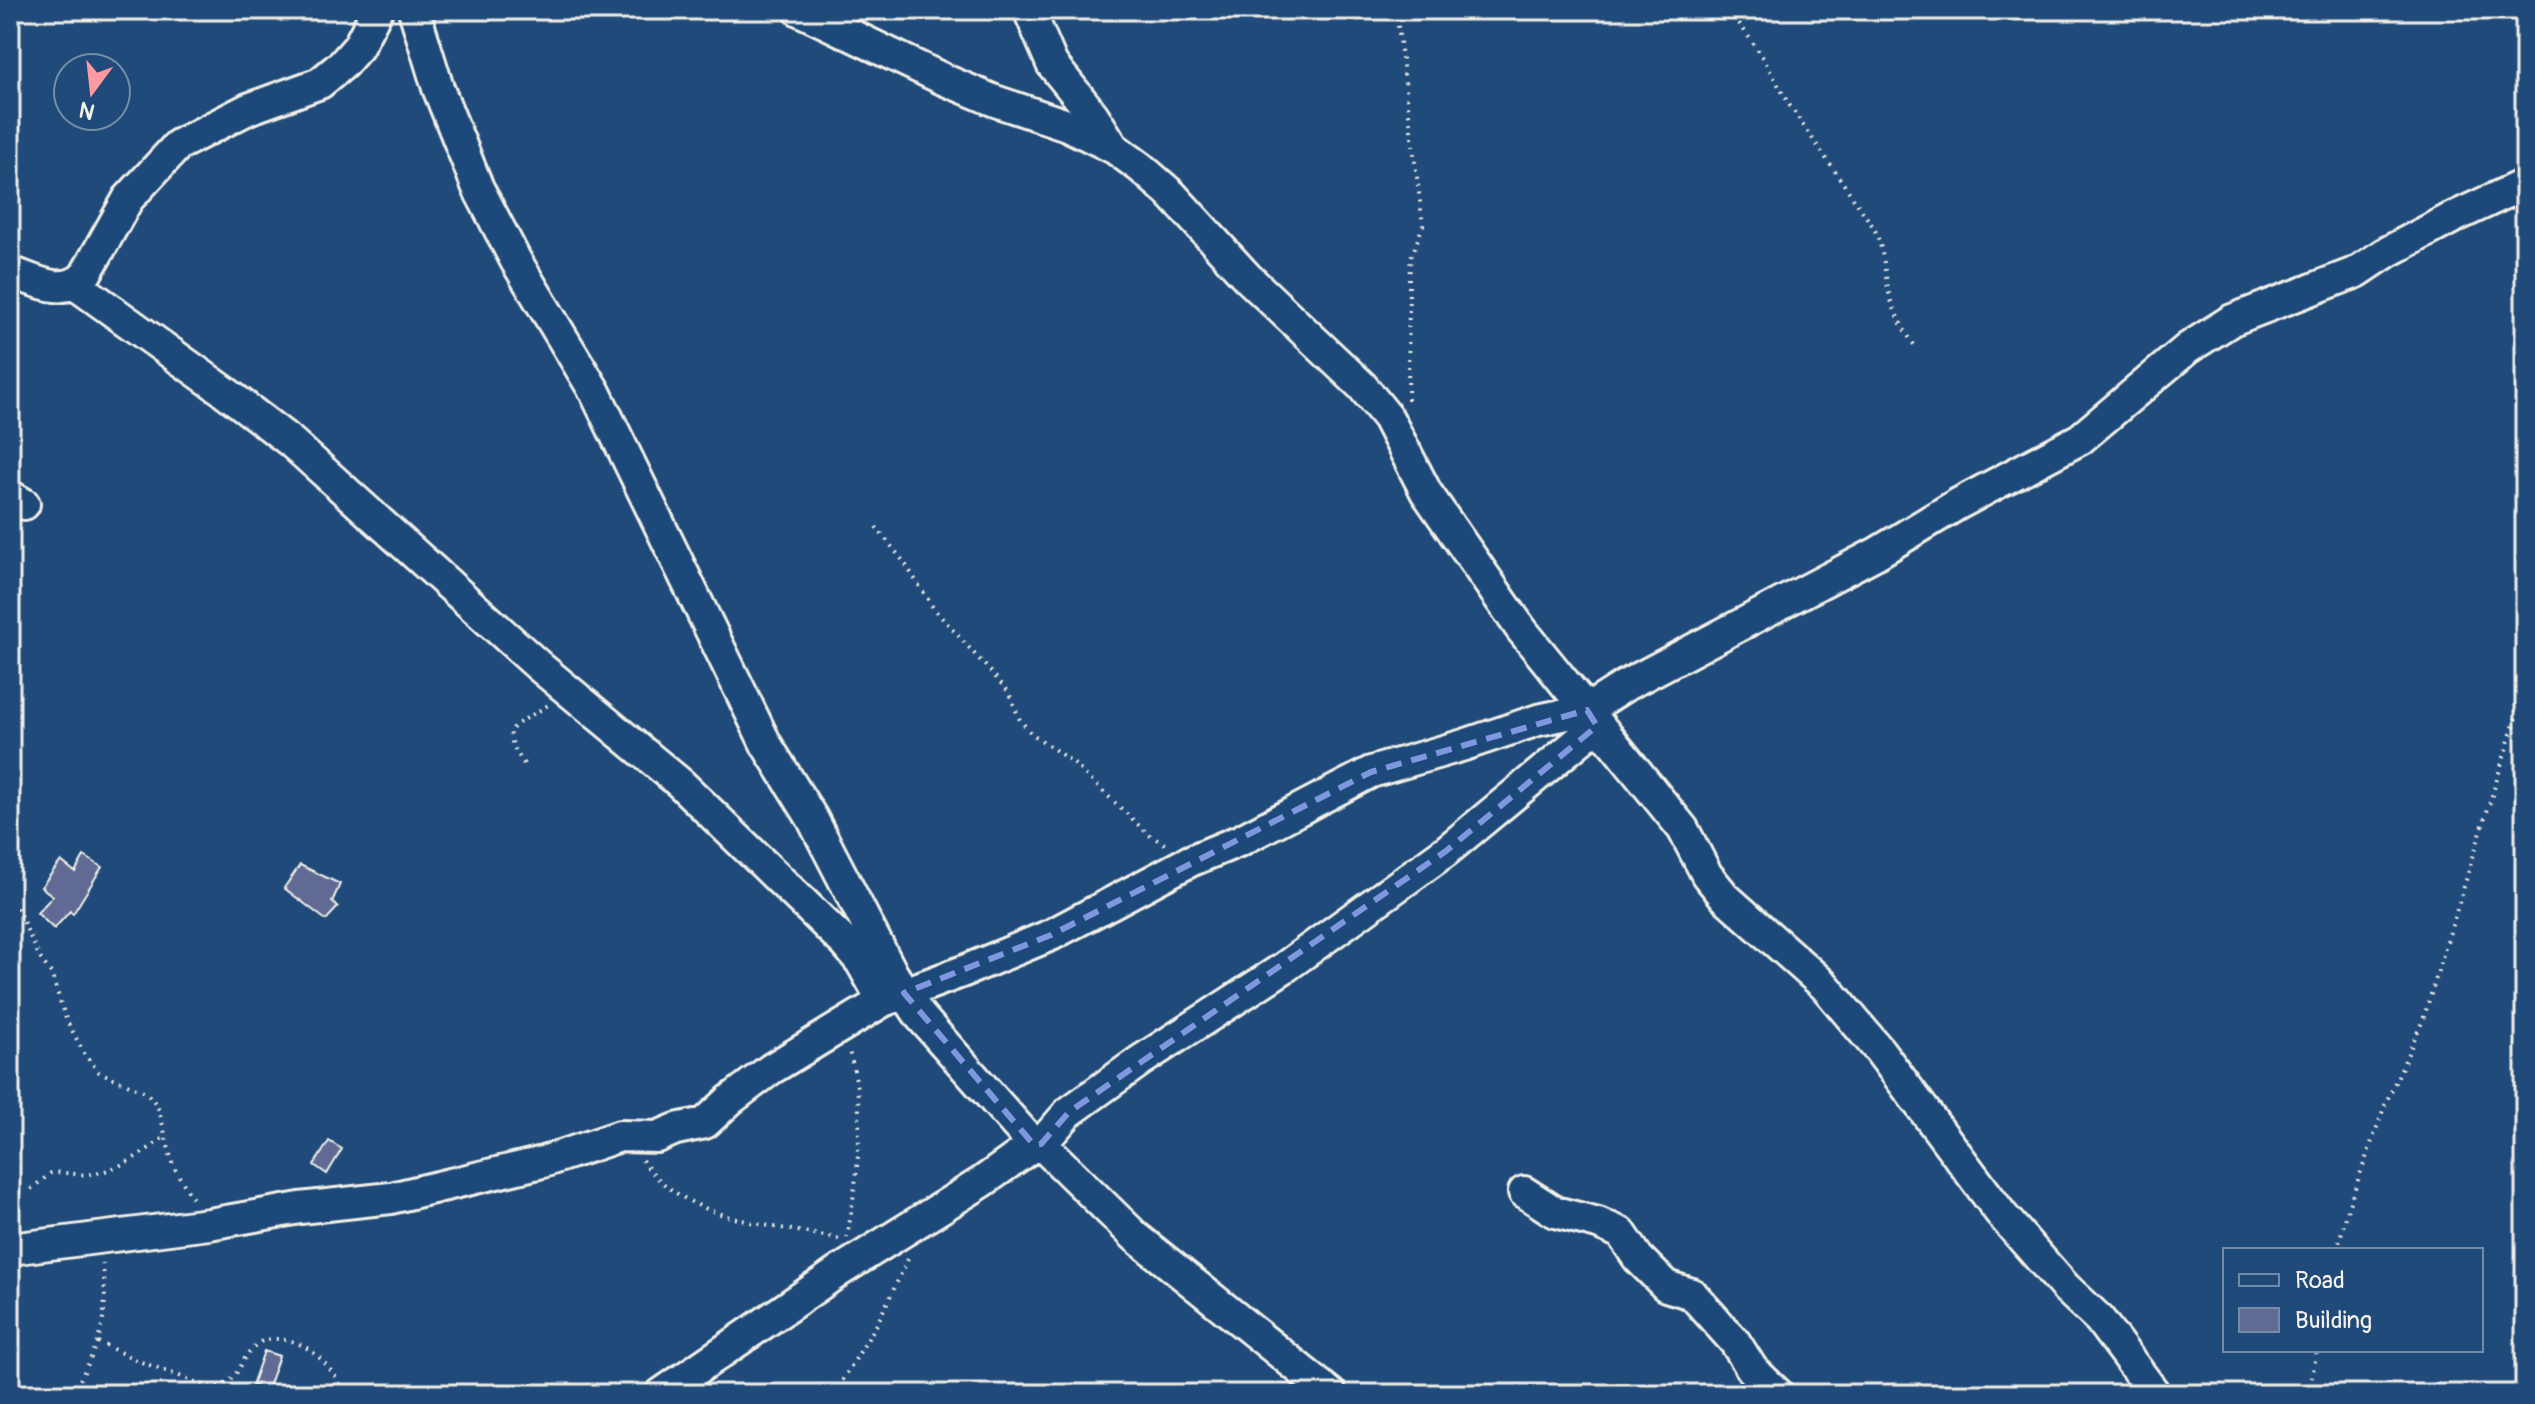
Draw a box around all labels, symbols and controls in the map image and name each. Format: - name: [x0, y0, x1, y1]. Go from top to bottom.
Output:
- north arrow: [52, 52, 132, 132]
- text: N: [76, 95, 98, 126]
- legend: [2223, 1248, 2483, 1352]
- text: Road: [2295, 1266, 2345, 1295]
- text: Building: [2295, 1306, 2372, 1335]

